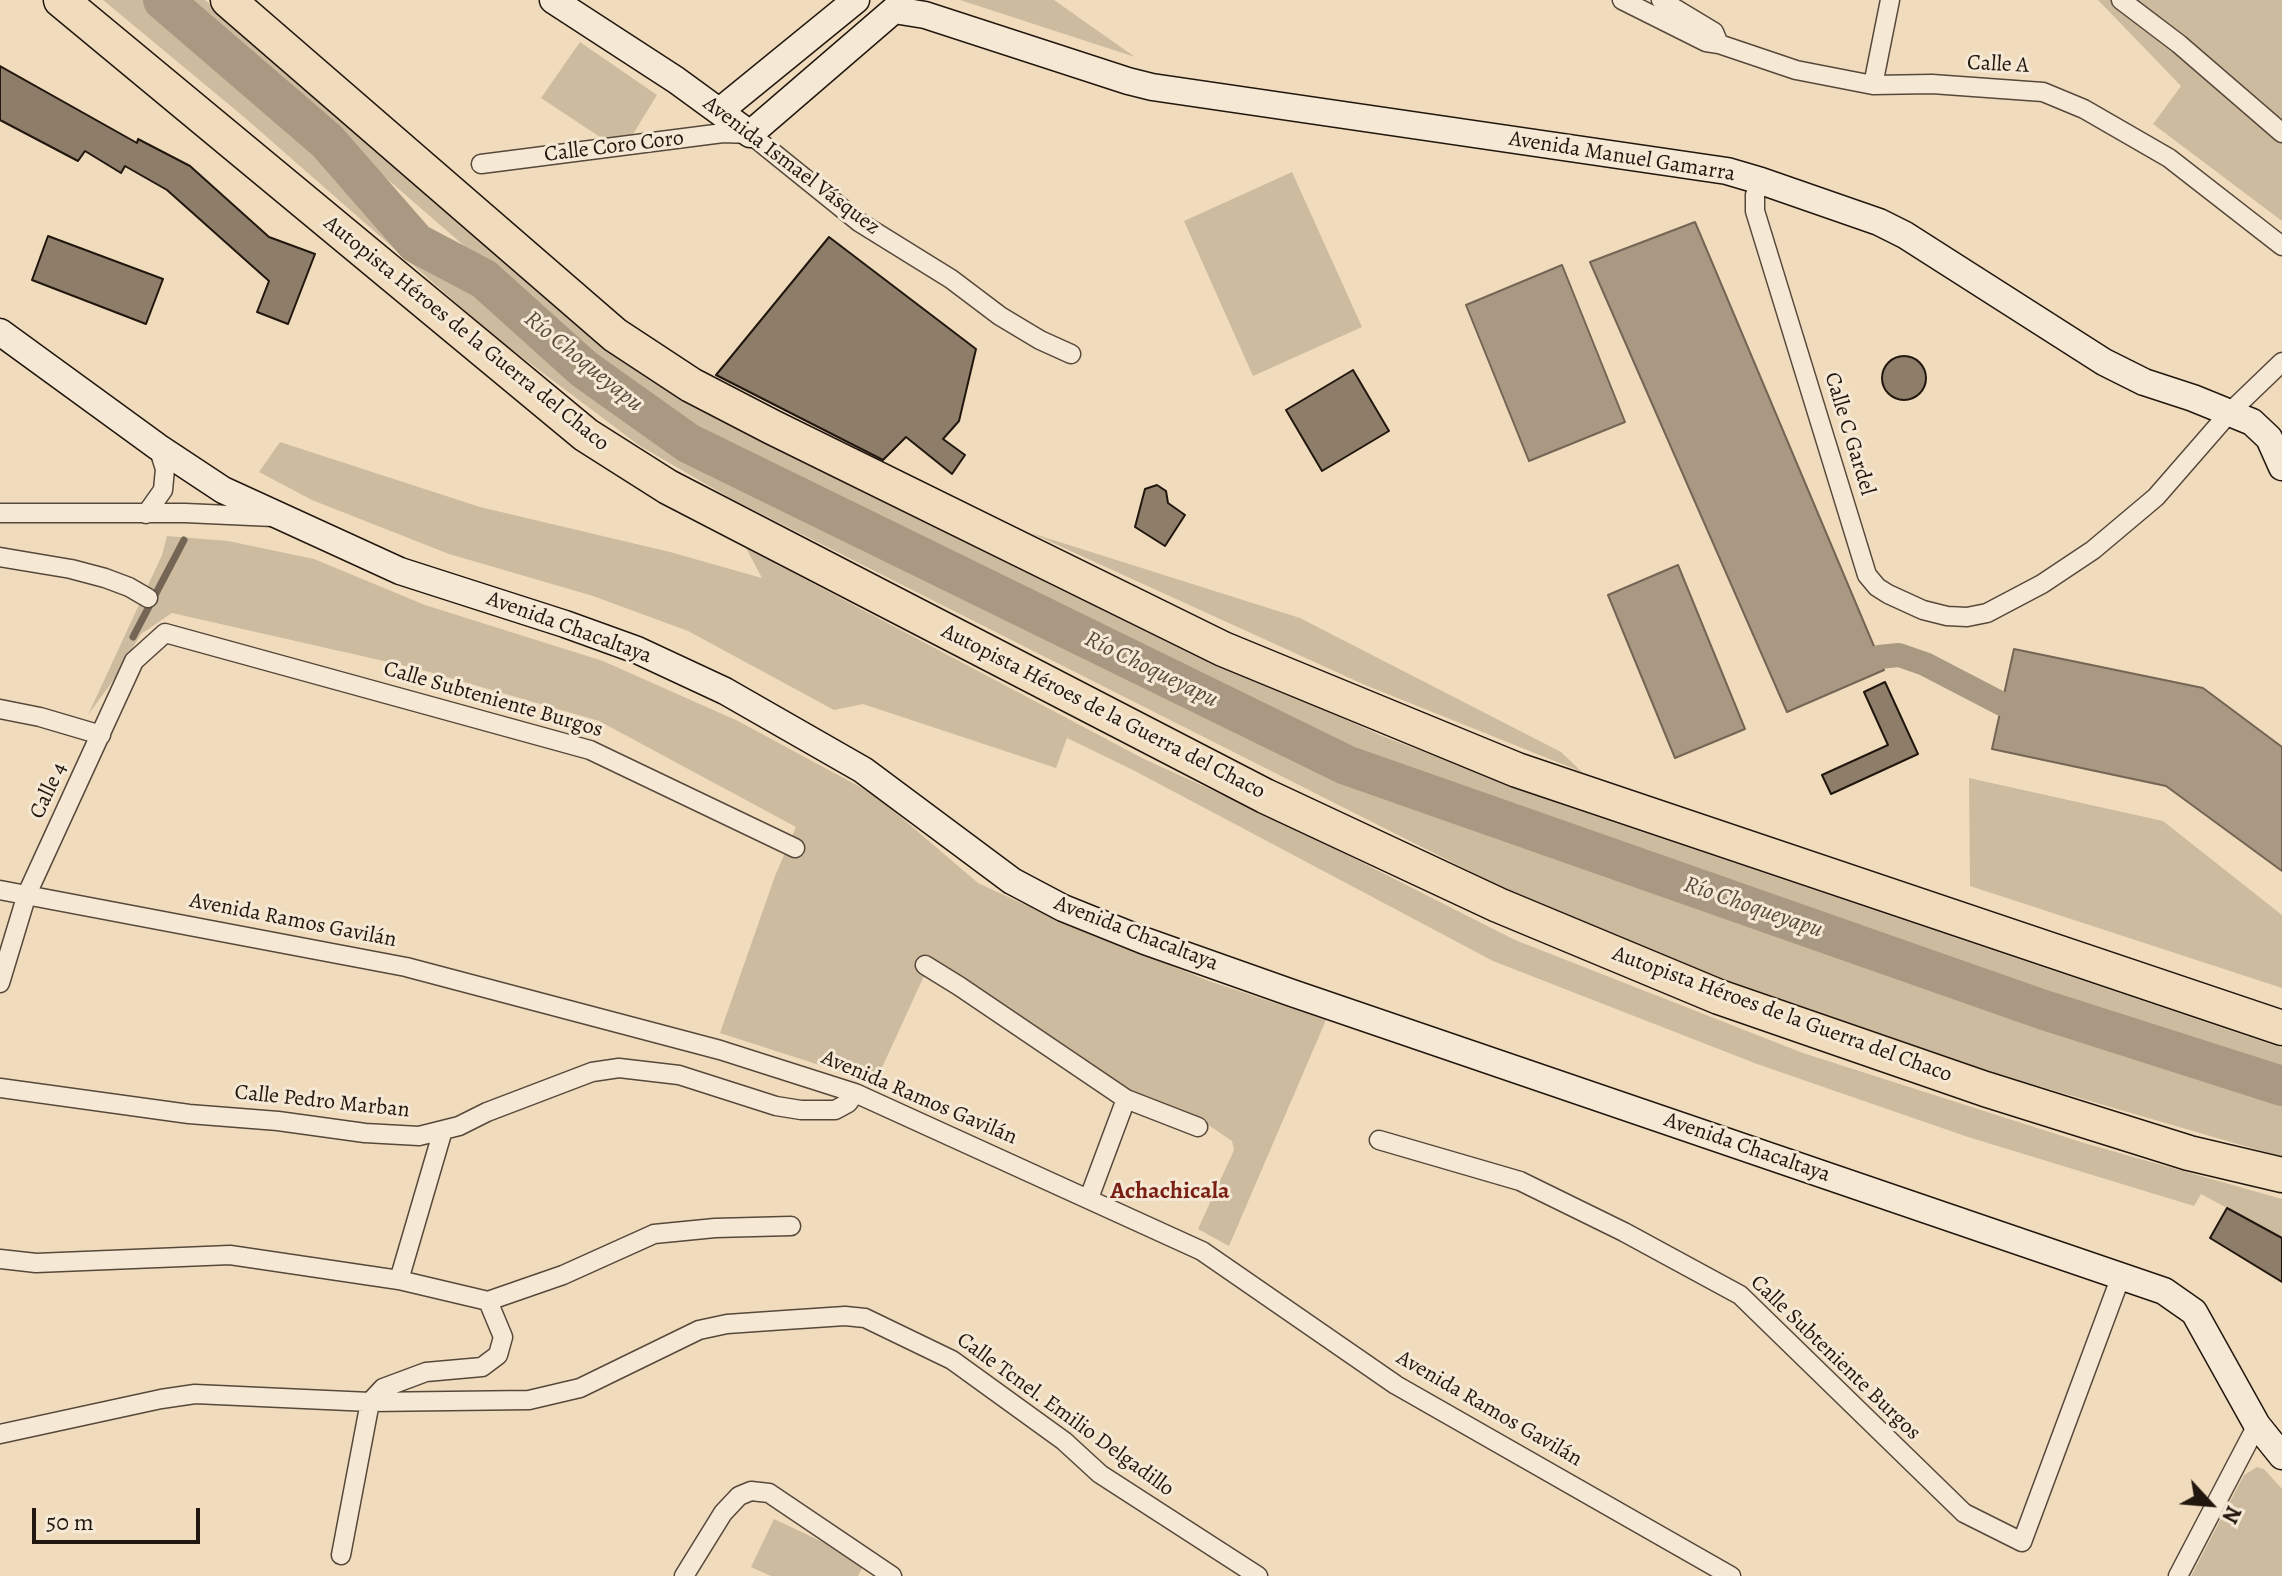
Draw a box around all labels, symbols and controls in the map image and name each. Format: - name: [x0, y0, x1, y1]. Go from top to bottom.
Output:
- street label: Calle A: [1966, 50, 2030, 80]
- street label: Avenida Ismael Vásquez: [697, 91, 885, 241]
- street label: Calle Coro Coro: [543, 125, 685, 169]
- street label: Avenida Manuel Gamarra: [1507, 126, 1737, 188]
- street label: Autopista Héroes de la Guerra del Chaco: [318, 211, 614, 457]
- water label: Río Choqueyapu: [518, 305, 648, 419]
- street label: Calle C Gardel: [1818, 369, 1880, 499]
- street label: Avenida Chacaltaya: [483, 586, 655, 670]
- street label: Autopista Héroes de la Guerra del Chaco: [937, 619, 1269, 805]
- water label: Río Choqueyapu: [1080, 625, 1222, 715]
- street label: Calle Subteniente Burgos: [380, 656, 606, 744]
- street label: Calle 4: [25, 759, 73, 823]
- water label: Río Choqueyapu: [1680, 871, 1826, 945]
- street label: Avenida Ramos Gavilán: [187, 888, 399, 954]
- street label: Avenida Chacaltaya: [1050, 891, 1222, 977]
- street label: Autopista Héroes de la Guerra del Chaco: [1609, 941, 1955, 1089]
- street label: Avenida Ramos Gavilán: [817, 1045, 1021, 1151]
- street label: Calle Pedro Marban: [233, 1080, 411, 1124]
- street label: Avenida Chacaltaya: [1661, 1107, 1833, 1189]
- district label: Achachicala: [1110, 1178, 1230, 1206]
- street label: Calle Subteniente Burgos: [1744, 1270, 1926, 1446]
- street label: Calle Tcnel. Emilio Delgadillo: [951, 1327, 1179, 1503]
- street label: Avenida Ramos Gavilán: [1391, 1345, 1587, 1473]
- north arrow: [2170, 1464, 2250, 1544]
- scale bar: [36, 1492, 204, 1542]
- text: N: [2215, 1501, 2249, 1528]
- text: 50 m: [46, 1506, 94, 1538]

